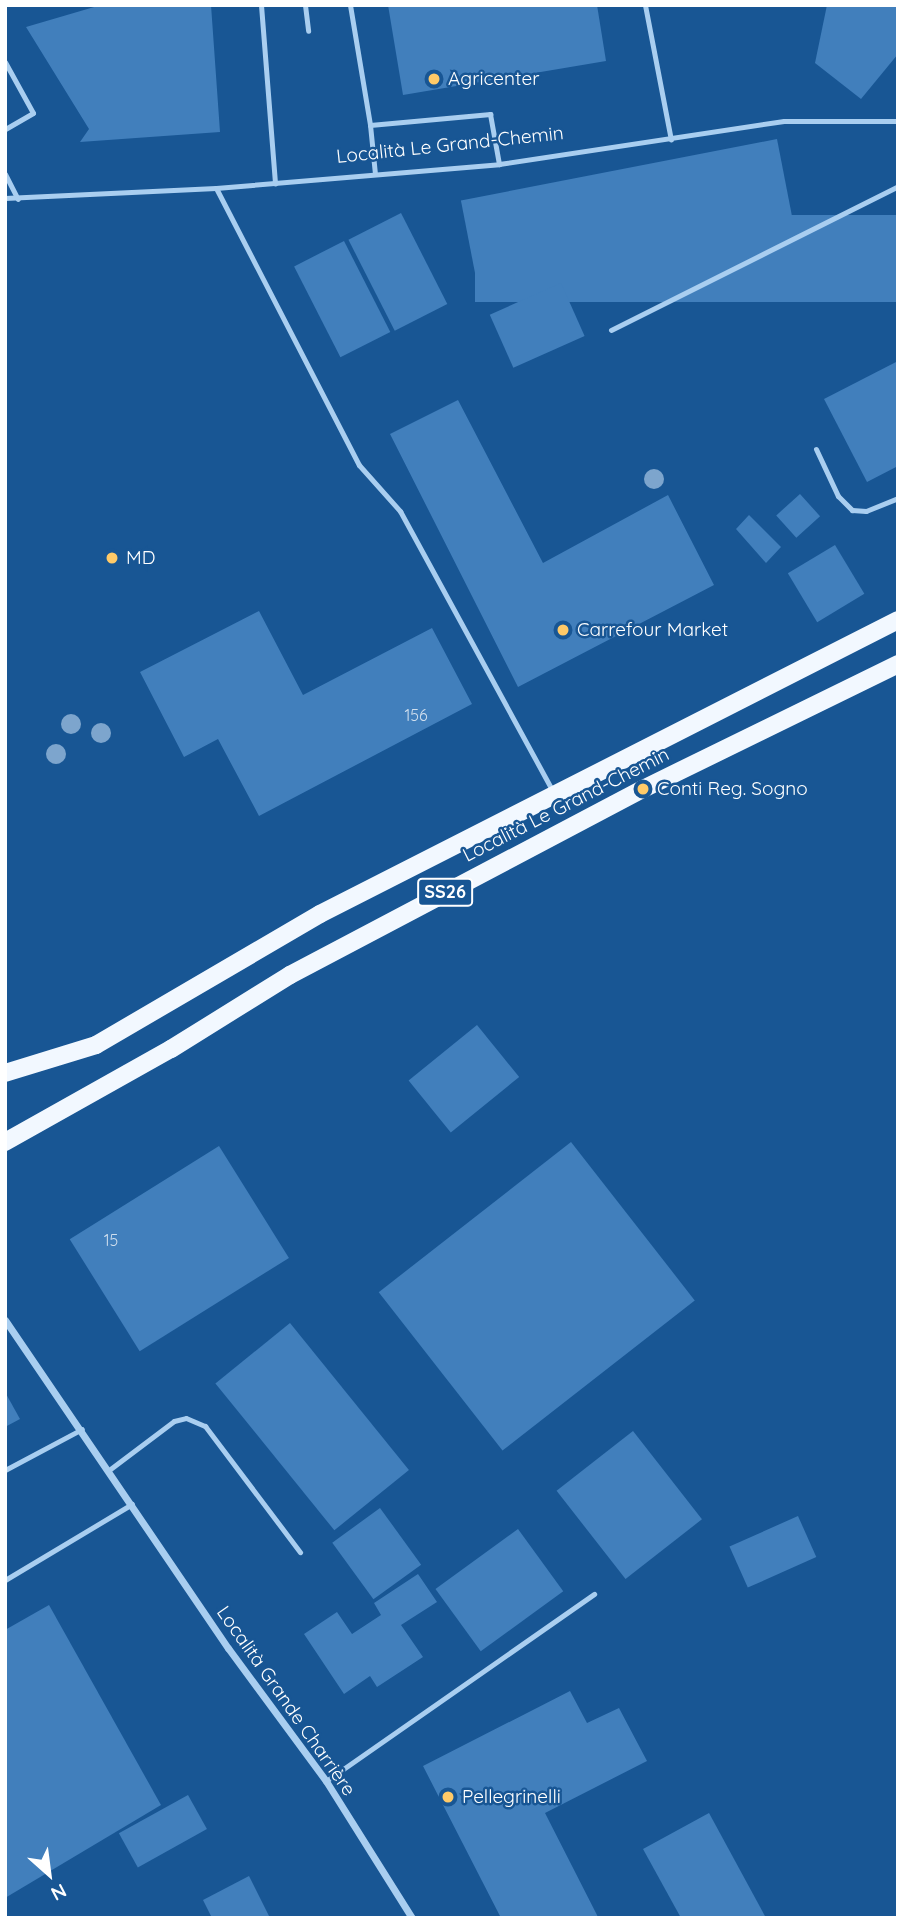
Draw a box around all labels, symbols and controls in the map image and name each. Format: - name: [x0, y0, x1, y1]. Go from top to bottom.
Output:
- place label: Agricenter: [448, 68, 539, 90]
- marker: Agricenter: [426, 71, 442, 87]
- street label: Località Le Grand-Chemin: [335, 122, 565, 168]
- place label: MD: [126, 547, 155, 569]
- marker: MD: [104, 550, 120, 566]
- place label: Carrefour Market: [577, 619, 728, 641]
- marker: Carrefour Market: [555, 622, 571, 638]
- house number: 156: [404, 705, 428, 725]
- street label: Località Le Grand-Chemin: [459, 743, 673, 867]
- place label: Conti Reg. Sogno: [657, 778, 808, 800]
- marker: Conti Reg. Sogno: [635, 781, 651, 797]
- road number: SS26: [417, 878, 473, 906]
- house number: 15: [104, 1230, 118, 1250]
- street label: Località Grande Charrière: [212, 1602, 360, 1800]
- place label: Pellegrinelli: [462, 1786, 561, 1808]
- marker: Pellegrinelli: [440, 1789, 456, 1805]
- north arrow: [14, 1839, 84, 1909]
- text: N: [47, 1879, 71, 1906]

